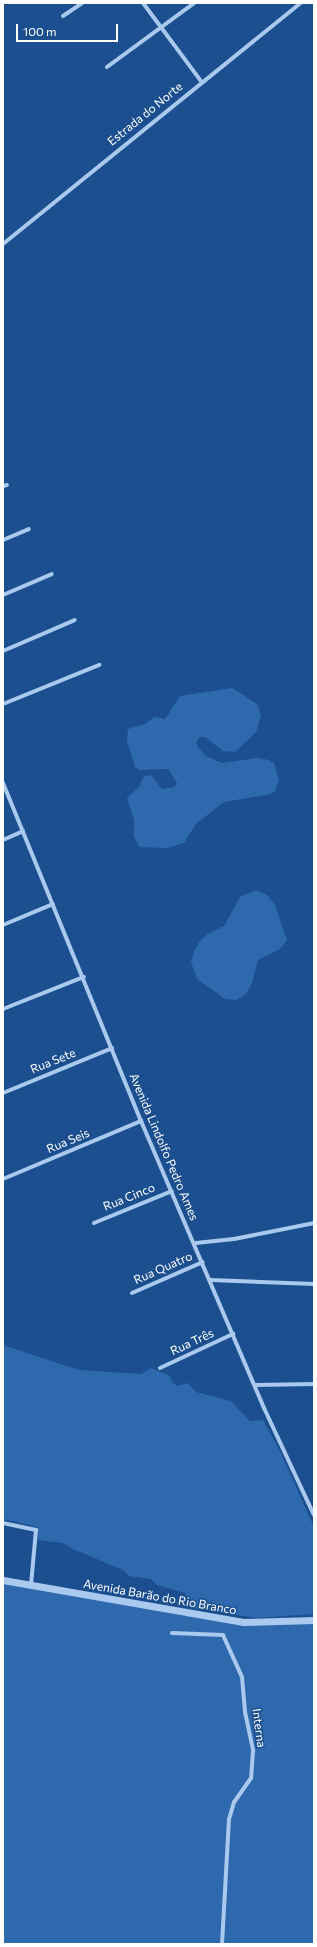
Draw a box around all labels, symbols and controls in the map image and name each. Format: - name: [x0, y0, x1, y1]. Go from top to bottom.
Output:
- scale bar: [18, 16, 120, 42]
- text: 100 m: [23, 24, 57, 38]
- street label: Estrada do Norte: [105, 79, 185, 149]
- street label: Rua Sete: [28, 1045, 78, 1077]
- street label: Avenida Lindolfo Pedro Ames: [126, 1071, 202, 1223]
- street label: Rua Seis: [44, 1126, 92, 1156]
- street label: Rua Cinco: [101, 1180, 157, 1214]
- street label: Rua Quatro: [131, 1249, 195, 1287]
- street label: Rua Três: [168, 1326, 216, 1358]
- street label: Avenida Barão do Rio Branco: [82, 1576, 238, 1618]
- street label: Interna: [249, 1708, 269, 1748]

